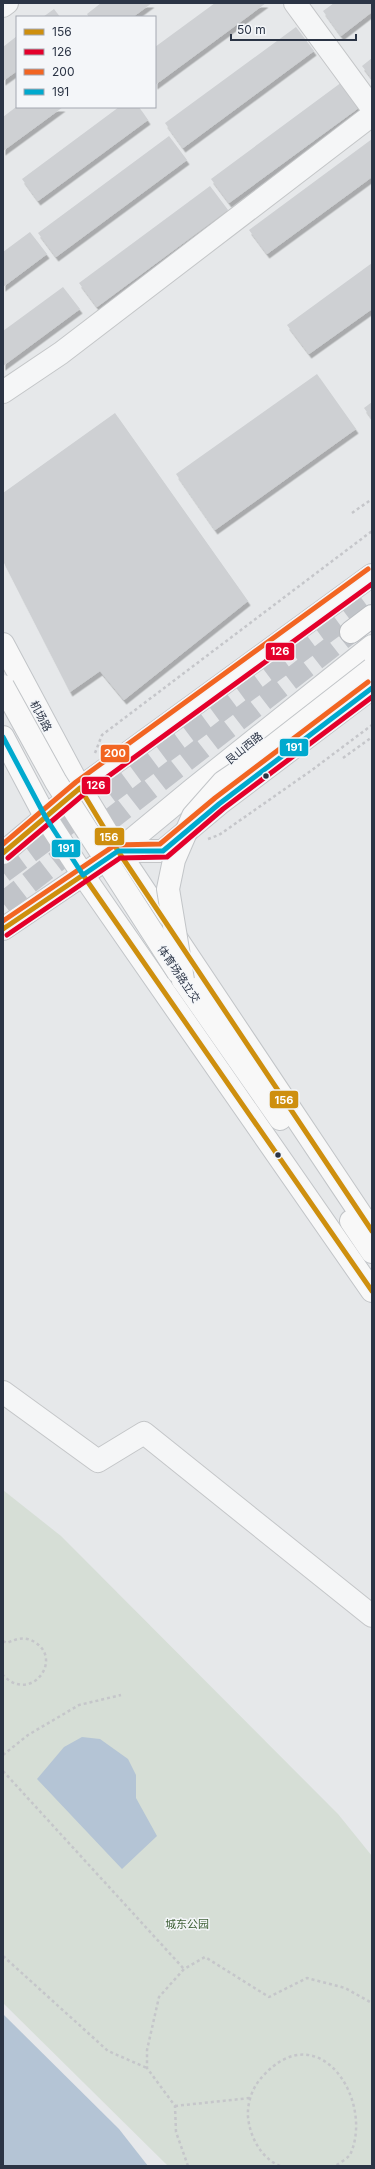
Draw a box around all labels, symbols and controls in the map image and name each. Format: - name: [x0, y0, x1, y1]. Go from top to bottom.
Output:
- legend: [16, 16, 156, 108]
- scale bar: [231, 16, 356, 42]
- text: 50 m: [237, 22, 266, 37]
- text: 156: [52, 24, 72, 39]
- text: 126: [52, 44, 72, 59]
- text: 200: [52, 64, 74, 79]
- text: 191: [52, 84, 69, 99]
- line badge: 126: [265, 642, 295, 661]
- text: 126: [271, 644, 289, 658]
- street label: 机场路: [27, 698, 55, 734]
- street label: 艮山西路: [222, 729, 266, 767]
- line badge: 191: [279, 738, 309, 757]
- text: 191: [286, 740, 303, 754]
- line badge: 200: [100, 744, 130, 763]
- text: 200: [104, 746, 126, 760]
- unlabelled marker: [261, 771, 271, 781]
- line badge: 126: [81, 776, 111, 795]
- text: 126: [87, 778, 105, 792]
- line badge: 156: [94, 827, 125, 846]
- text: 156: [100, 830, 118, 844]
- line badge: 191: [51, 839, 81, 858]
- text: 191: [58, 841, 75, 855]
- street label: 体育场路立交: [155, 943, 203, 1005]
- line badge: 156: [269, 1090, 299, 1109]
- text: 156: [275, 1093, 293, 1107]
- unlabelled marker: [273, 1150, 283, 1160]
- park label: 城东公园: [165, 1917, 209, 1931]

